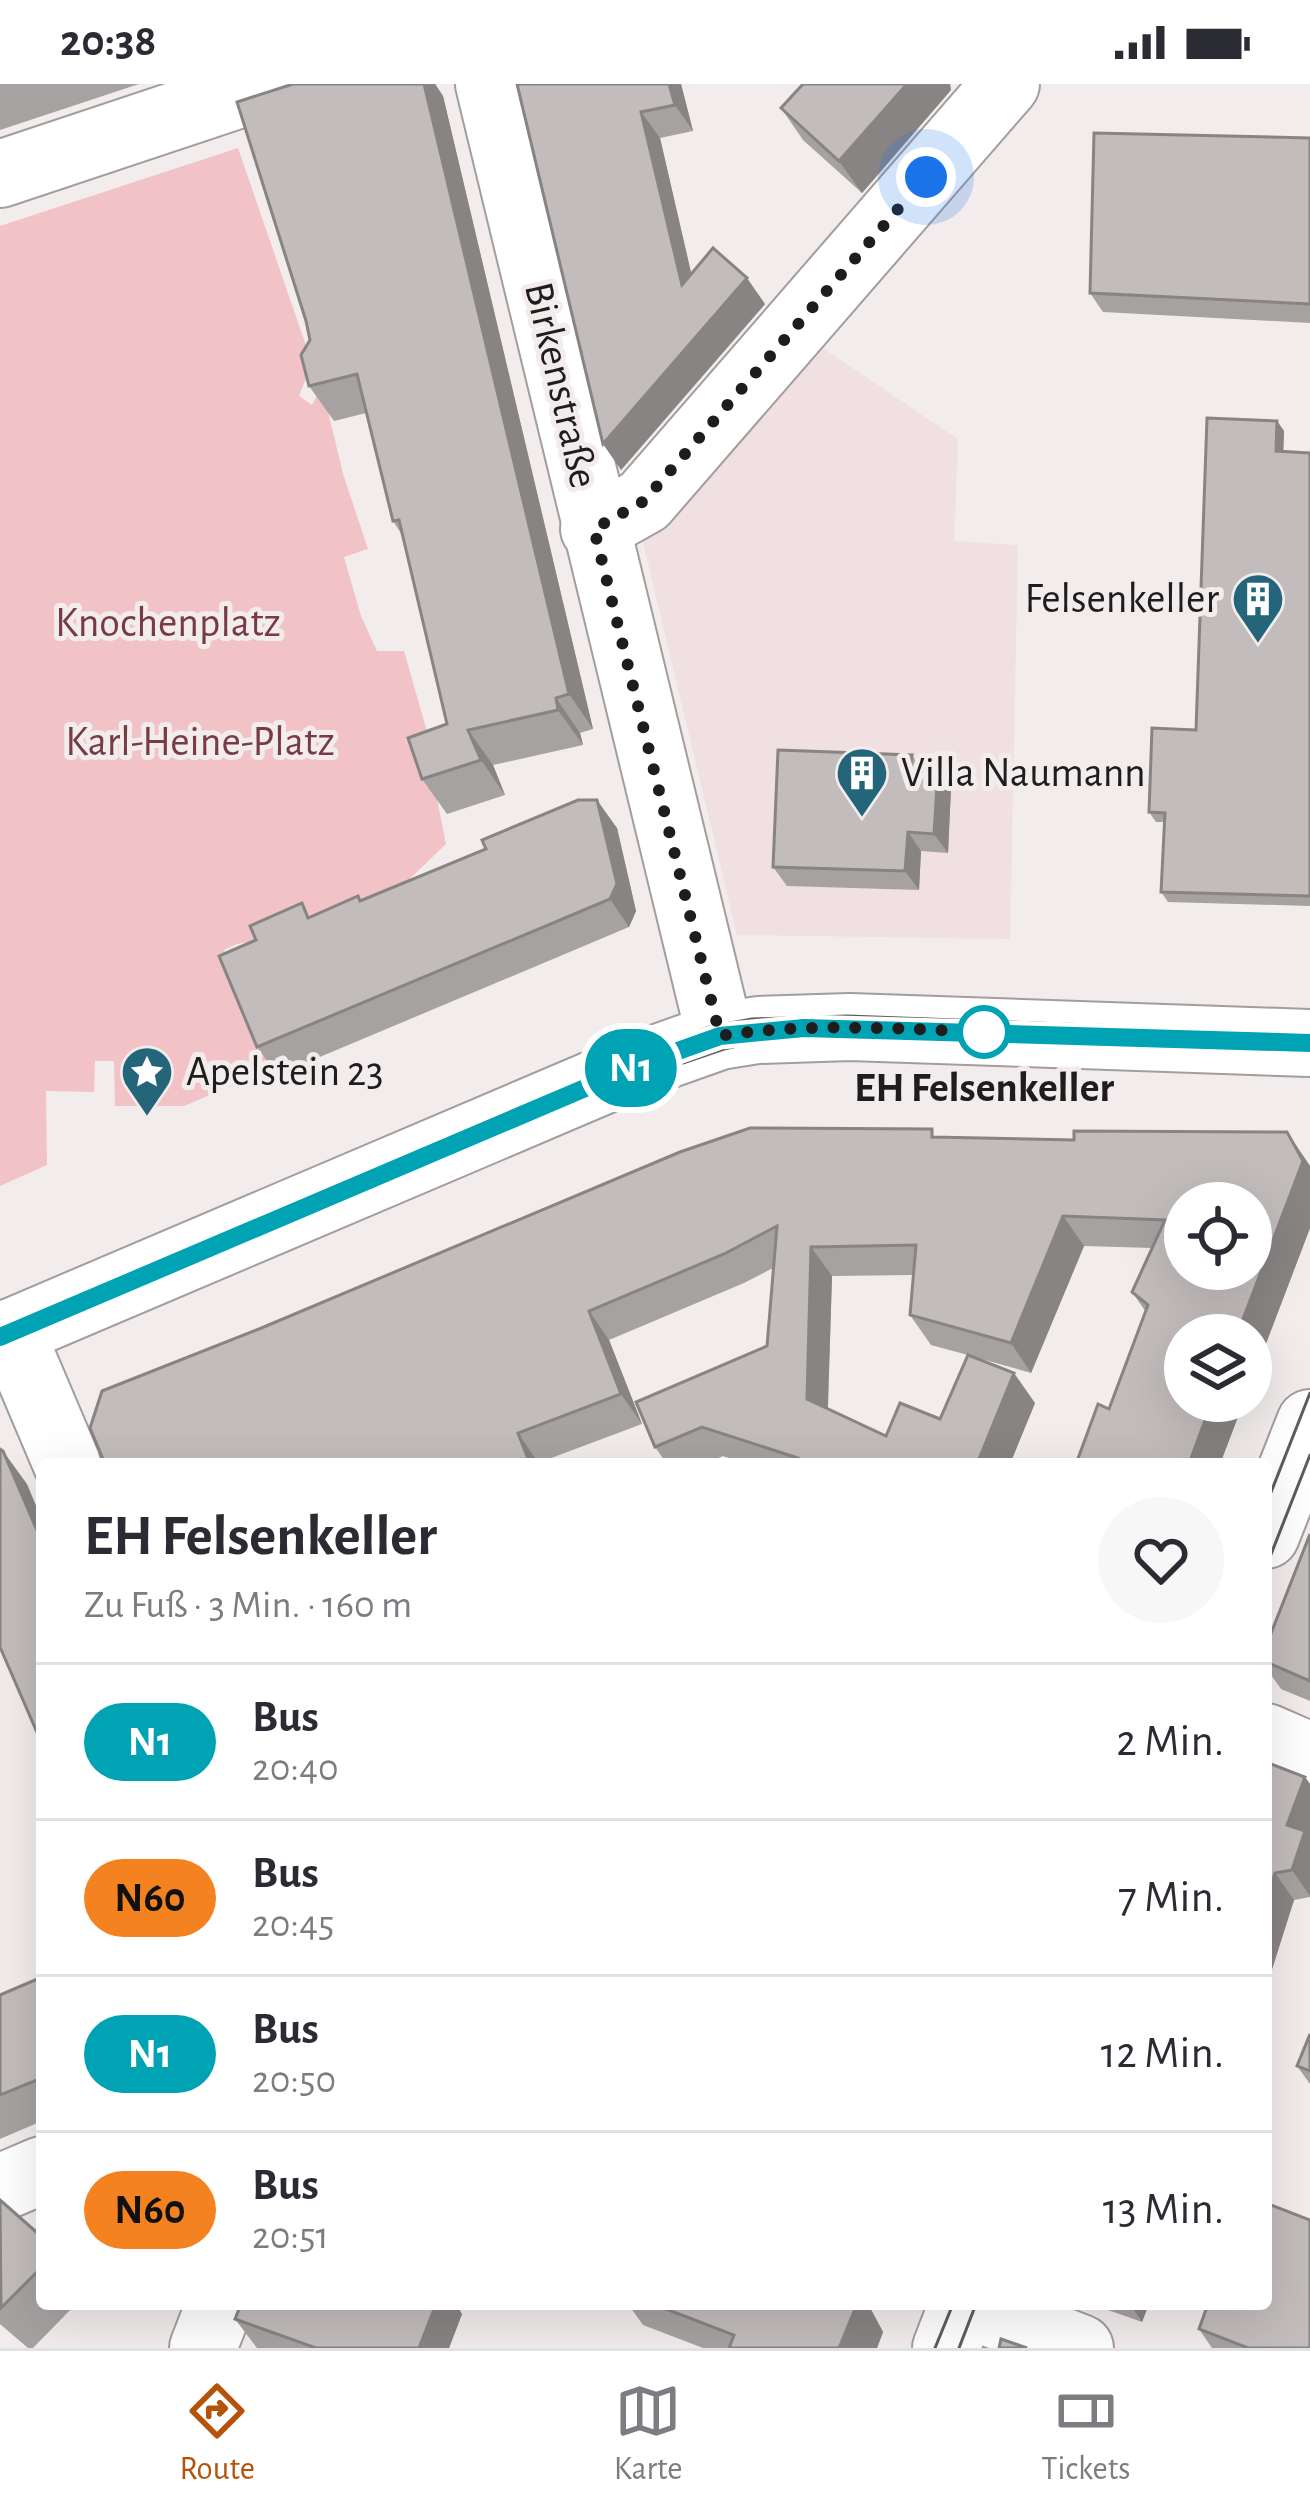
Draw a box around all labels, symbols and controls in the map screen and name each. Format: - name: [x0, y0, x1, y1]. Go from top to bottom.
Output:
- text: 20:38: [60, 19, 157, 64]
- your location: [896, 147, 956, 207]
- street label: Birkenstraße: [517, 278, 605, 492]
- building icon: Felsenkeller: [1230, 571, 1286, 645]
- place label: Felsenkeller: [1024, 578, 1219, 620]
- park label: Knochenplatz: [55, 602, 281, 644]
- park label: Karl-Heine-Platz: [65, 721, 335, 763]
- building icon: Villa Naumann: [834, 745, 890, 819]
- place label: Villa Naumann: [901, 752, 1146, 794]
- marker: EH Felsenkeller: [959, 1007, 1009, 1057]
- line badge: N1: [577, 1029, 685, 1107]
- place icon: Apelstein 23: [119, 1044, 175, 1118]
- text: N1: [609, 1047, 653, 1089]
- place label: Apelstein 23: [186, 1051, 383, 1093]
- place label: EH Felsenkeller: [854, 1067, 1114, 1109]
- map controls: [1164, 1182, 1272, 1422]
- button: locate: [1164, 1182, 1272, 1290]
- button: layers: [1164, 1314, 1272, 1422]
- button: heart: [1098, 1497, 1224, 1623]
- text: EH Felsenkeller: [84, 1508, 437, 1565]
- text: Zu Fuß · 3 Min. · 160 m: [84, 1586, 412, 1625]
- text: Bus: [252, 1695, 319, 1740]
- text: 2 Min.: [1116, 1719, 1224, 1764]
- text: N1: [128, 1721, 172, 1763]
- text: 20:40: [252, 1749, 339, 1788]
- text: Bus: [252, 1851, 319, 1896]
- text: 7 Min.: [1118, 1875, 1224, 1920]
- text: N60: [114, 1877, 186, 1919]
- text: 20:45: [252, 1905, 334, 1944]
- text: Bus: [252, 2007, 319, 2052]
- text: 12 Min.: [1101, 2031, 1224, 2076]
- text: N1: [128, 2033, 172, 2075]
- text: 20:50: [252, 2061, 336, 2100]
- text: Bus: [252, 2163, 319, 2208]
- text: 13 Min.: [1103, 2187, 1224, 2232]
- text: N60: [114, 2189, 186, 2231]
- text: 20:51: [252, 2217, 329, 2256]
- tab: Route: [179, 2378, 255, 2490]
- tab: Karte: [614, 2378, 682, 2490]
- tab: Tickets: [1041, 2378, 1131, 2490]

